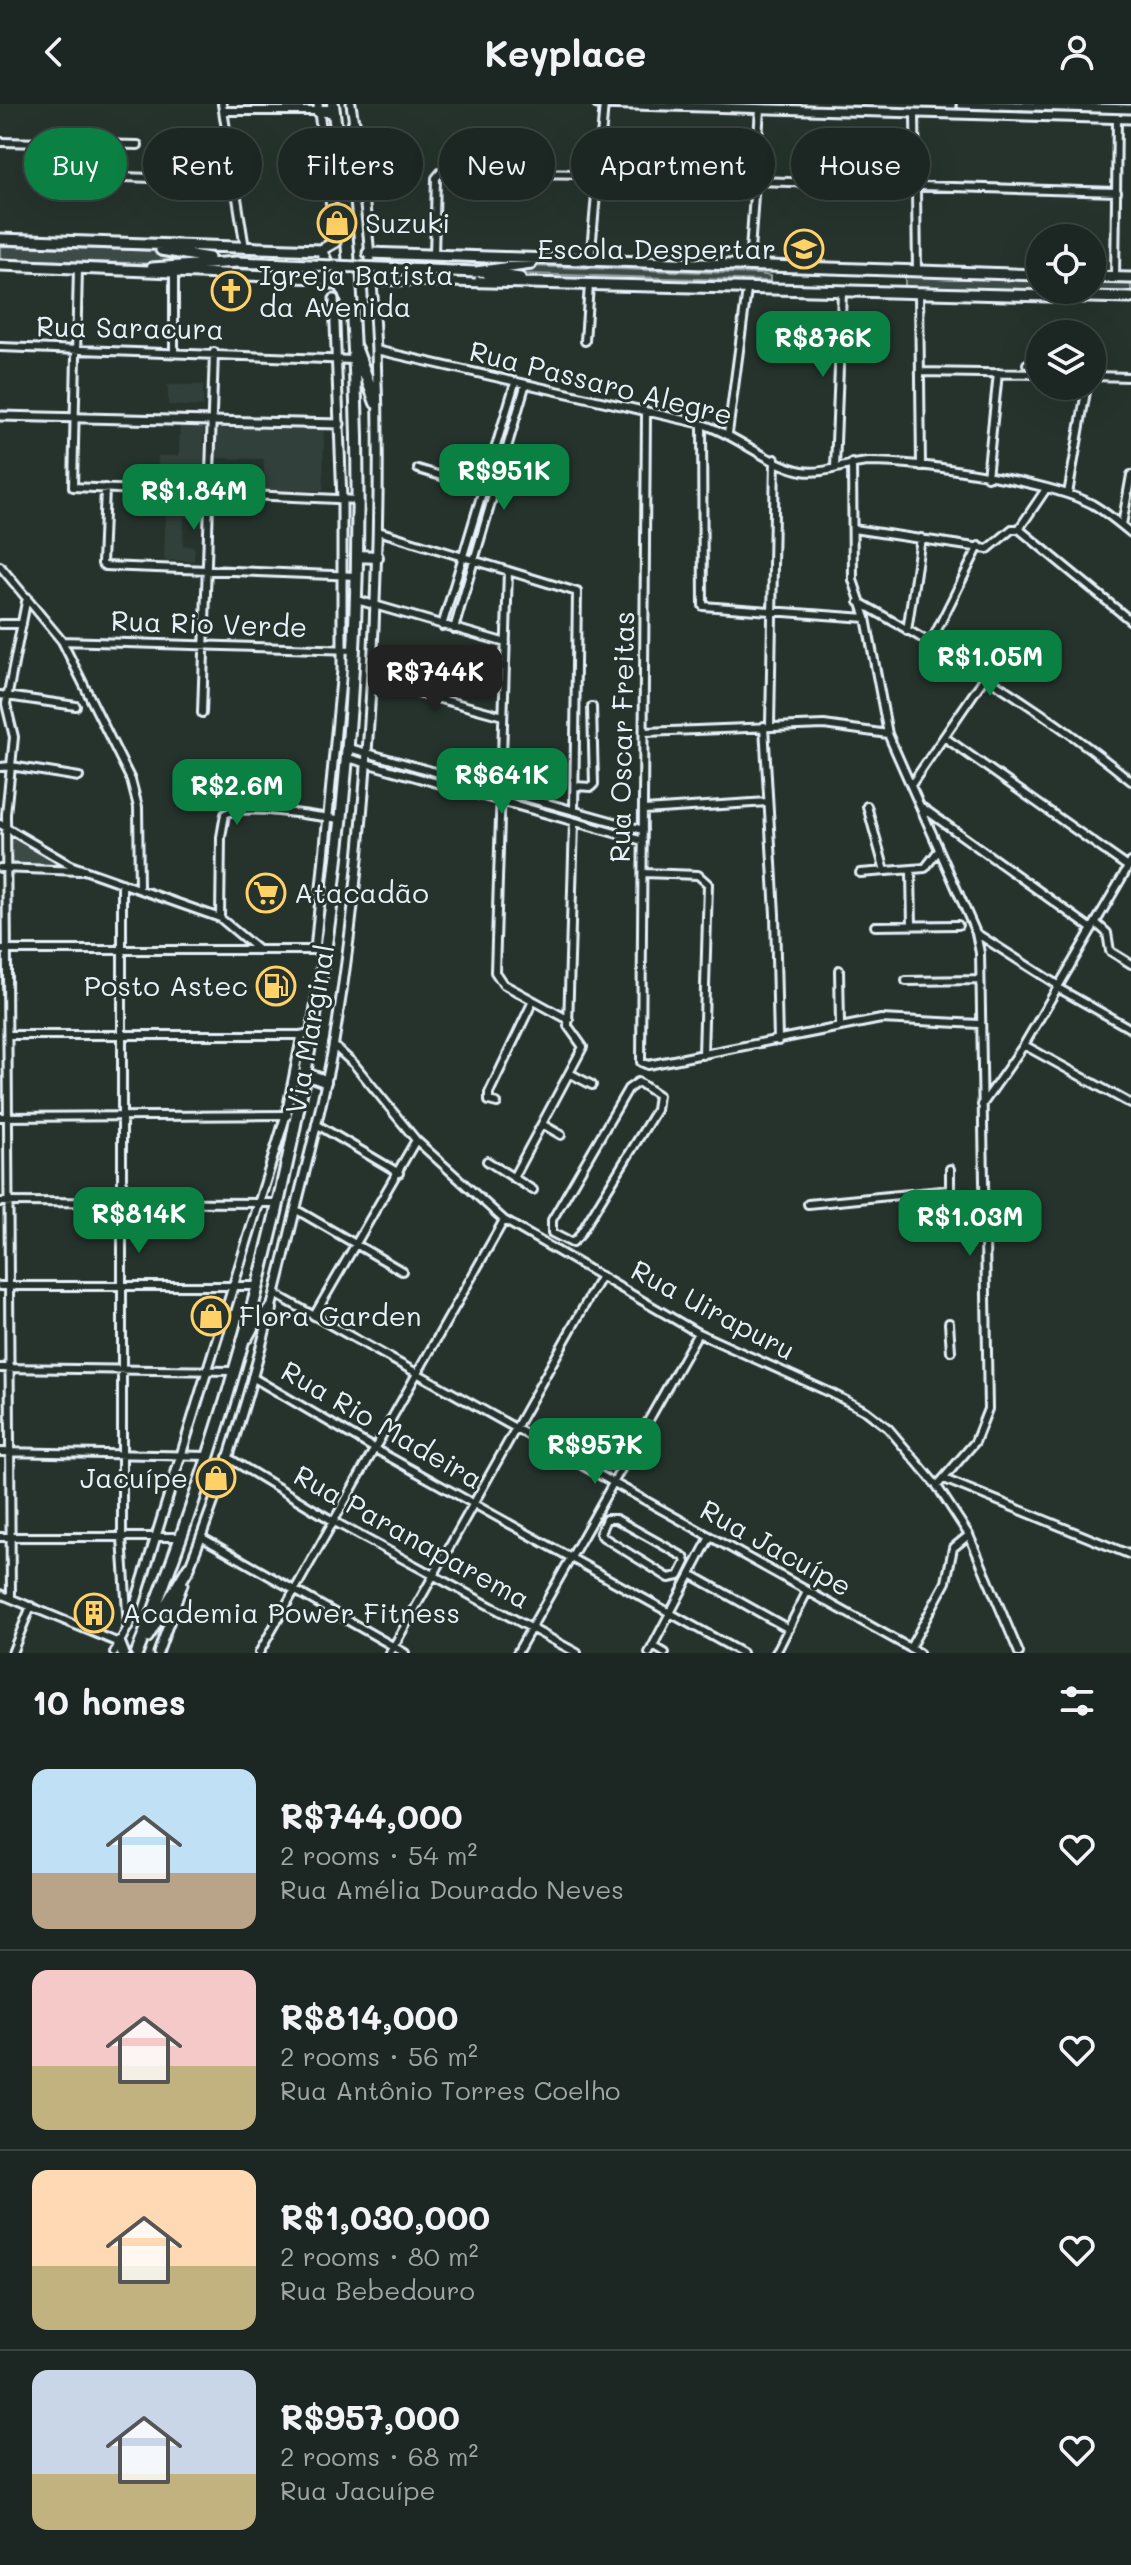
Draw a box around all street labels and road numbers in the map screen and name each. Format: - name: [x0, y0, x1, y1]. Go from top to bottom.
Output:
- street label: Rua Saracura: [36, 307, 224, 347]
- street label: Rua Passaro Alegre: [466, 332, 737, 432]
- street label: Rua Rio Verde: [110, 602, 308, 644]
- street label: Rua Oscar Freitas: [601, 611, 641, 863]
- street label: Via Marginal: [276, 941, 342, 1116]
- street label: Rua Uirapuru: [625, 1251, 802, 1367]
- street label: Rua Rio Madeira: [275, 1352, 490, 1496]
- street label: Rua Paranaparema: [288, 1456, 537, 1616]
- street label: Rua Jacuípe: [694, 1491, 859, 1604]

